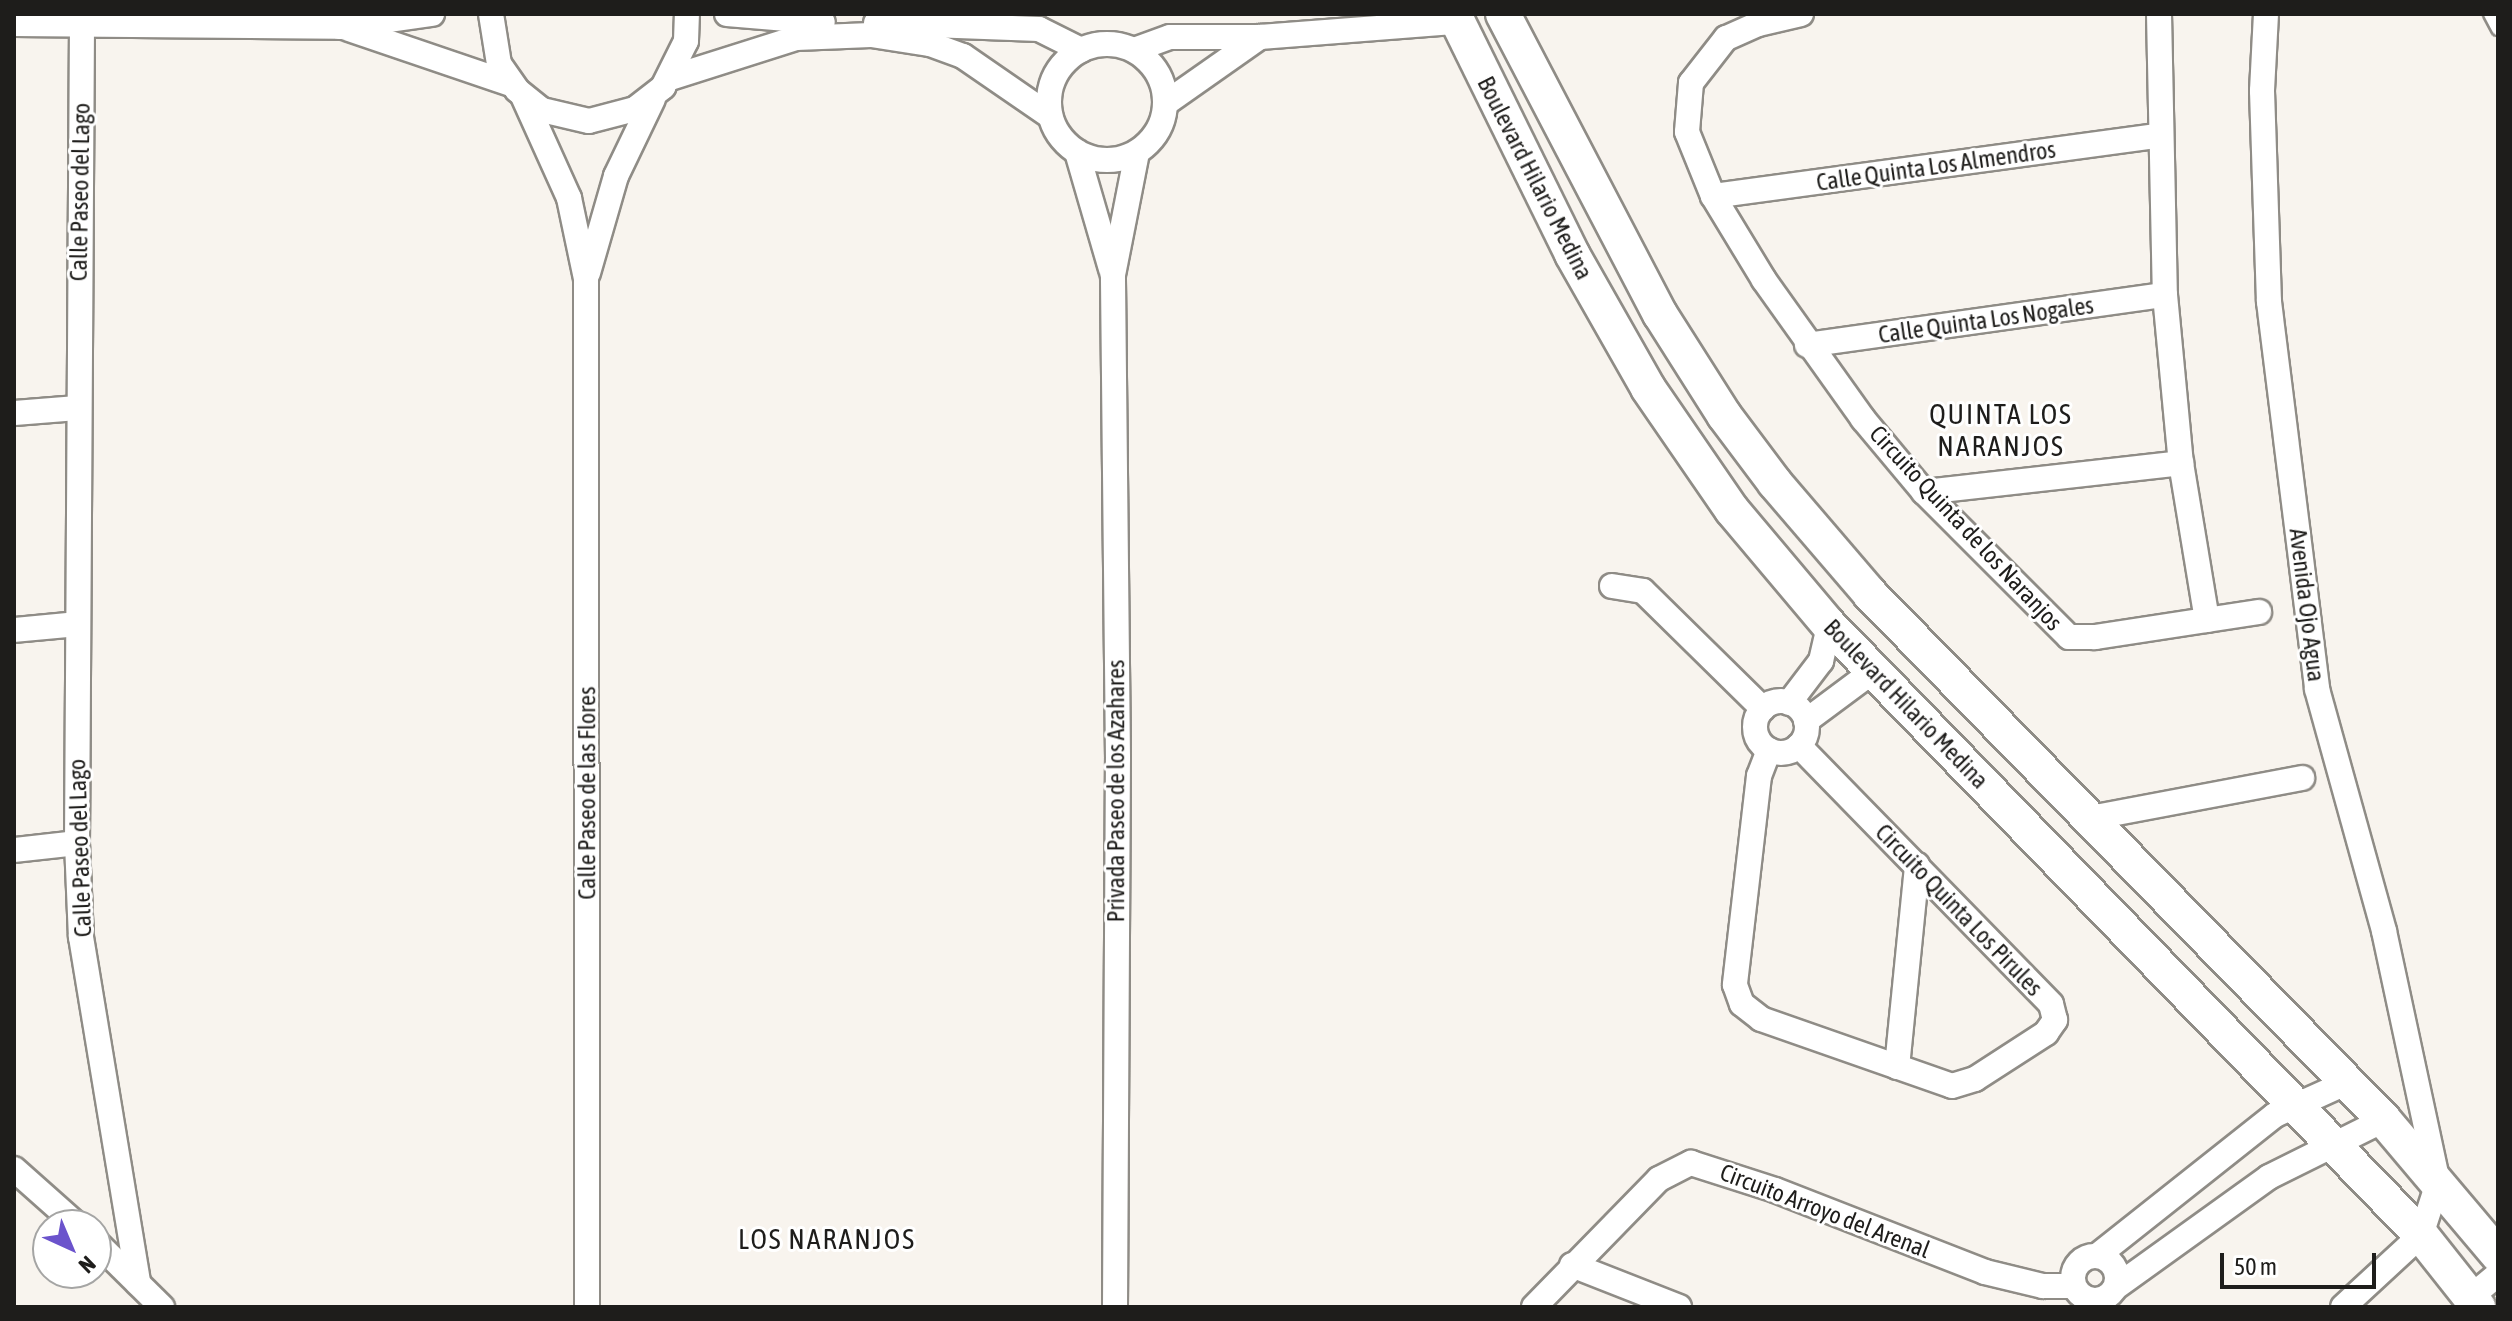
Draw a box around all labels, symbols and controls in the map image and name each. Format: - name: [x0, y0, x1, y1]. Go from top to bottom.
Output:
- street label: Boulevard Hilario Medina: [1471, 72, 1599, 284]
- street label: Calle Paseo del Lago: [64, 103, 96, 281]
- street label: Calle Quinta Los Almendros: [1815, 135, 2057, 197]
- street label: Calle Quinta Los Nogales: [1877, 291, 2095, 349]
- district label: QUINTA LOS NARANJOS: [1929, 397, 2073, 463]
- street label: Circuito Quinta de los Naranjos: [1864, 420, 2068, 636]
- street label: Avenida Ojo Agua: [2283, 527, 2331, 683]
- street label: Boulevard Hilario Medina: [1818, 613, 1994, 795]
- street label: Privada Paseo de los Azahares: [1102, 660, 1130, 922]
- street label: Calle Paseo de las Flores: [573, 686, 601, 900]
- street label: Calle Paseo del Lago: [62, 758, 98, 938]
- street label: Circuito Quinta Los Pirules: [1869, 818, 2049, 1002]
- street label: Circuito Arroyo del Arenal: [1716, 1158, 1934, 1264]
- north arrow: [32, 1209, 112, 1289]
- district label: LOS NARANJOS: [738, 1222, 916, 1256]
- scale bar: [2224, 1237, 2380, 1287]
- text: N: [74, 1251, 101, 1279]
- text: 50 m: [2234, 1253, 2277, 1280]

